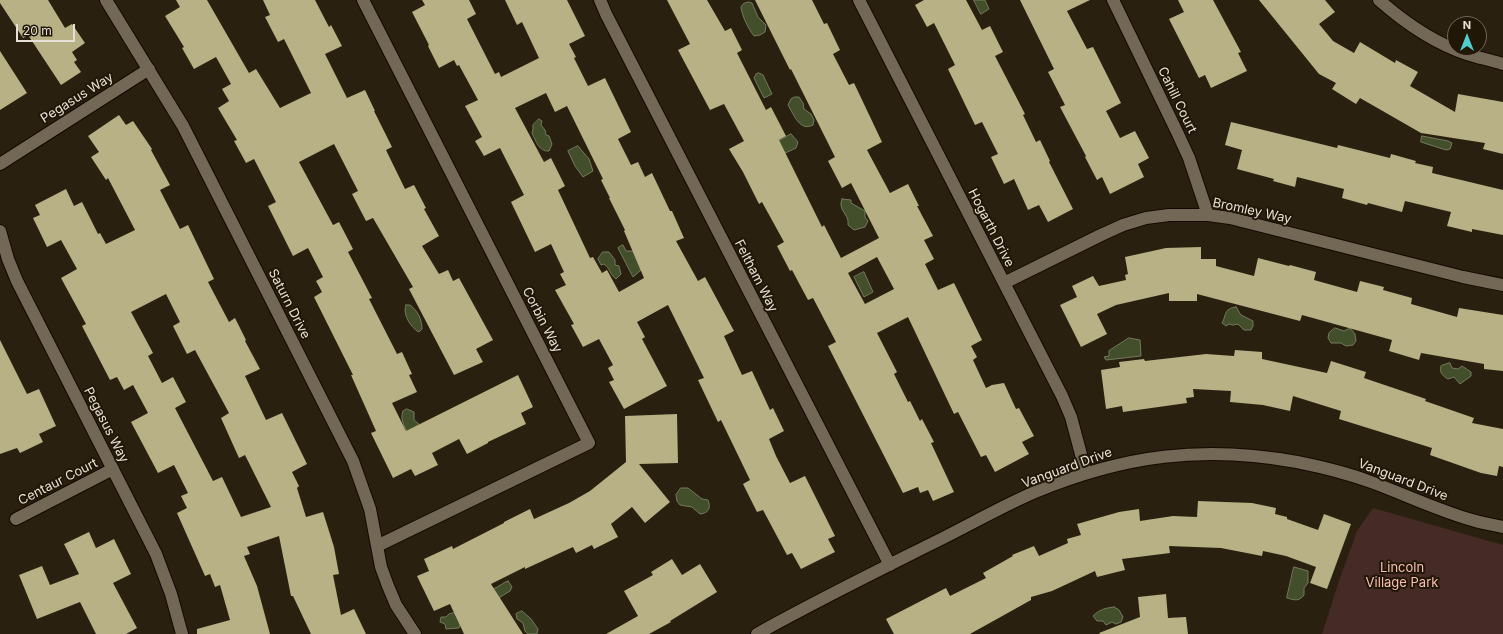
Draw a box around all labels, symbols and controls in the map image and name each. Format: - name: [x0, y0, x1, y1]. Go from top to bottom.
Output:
- scale bar: [18, 16, 77, 42]
- north arrow: [1447, 16, 1487, 56]
- text: N: [1463, 18, 1471, 32]
- text: 20 m: [23, 23, 52, 38]
- street label: Cahill Court: [1154, 64, 1200, 136]
- street label: Pegasus Way: [38, 69, 116, 127]
- street label: Hogarth Drive: [965, 186, 1017, 270]
- street label: Bromley Way: [1211, 195, 1293, 227]
- street label: Feltham Way: [731, 237, 781, 315]
- street label: Saturn Drive: [265, 266, 313, 342]
- street label: Corbin Way: [519, 285, 565, 355]
- street label: Pegasus Way: [80, 385, 132, 465]
- street label: Vanguard Drive: [1020, 444, 1114, 492]
- street label: Centaur Court: [16, 455, 100, 509]
- street label: Vanguard Drive: [1356, 456, 1450, 504]
- park label: Lincoln Village Park: [1366, 560, 1438, 591]

